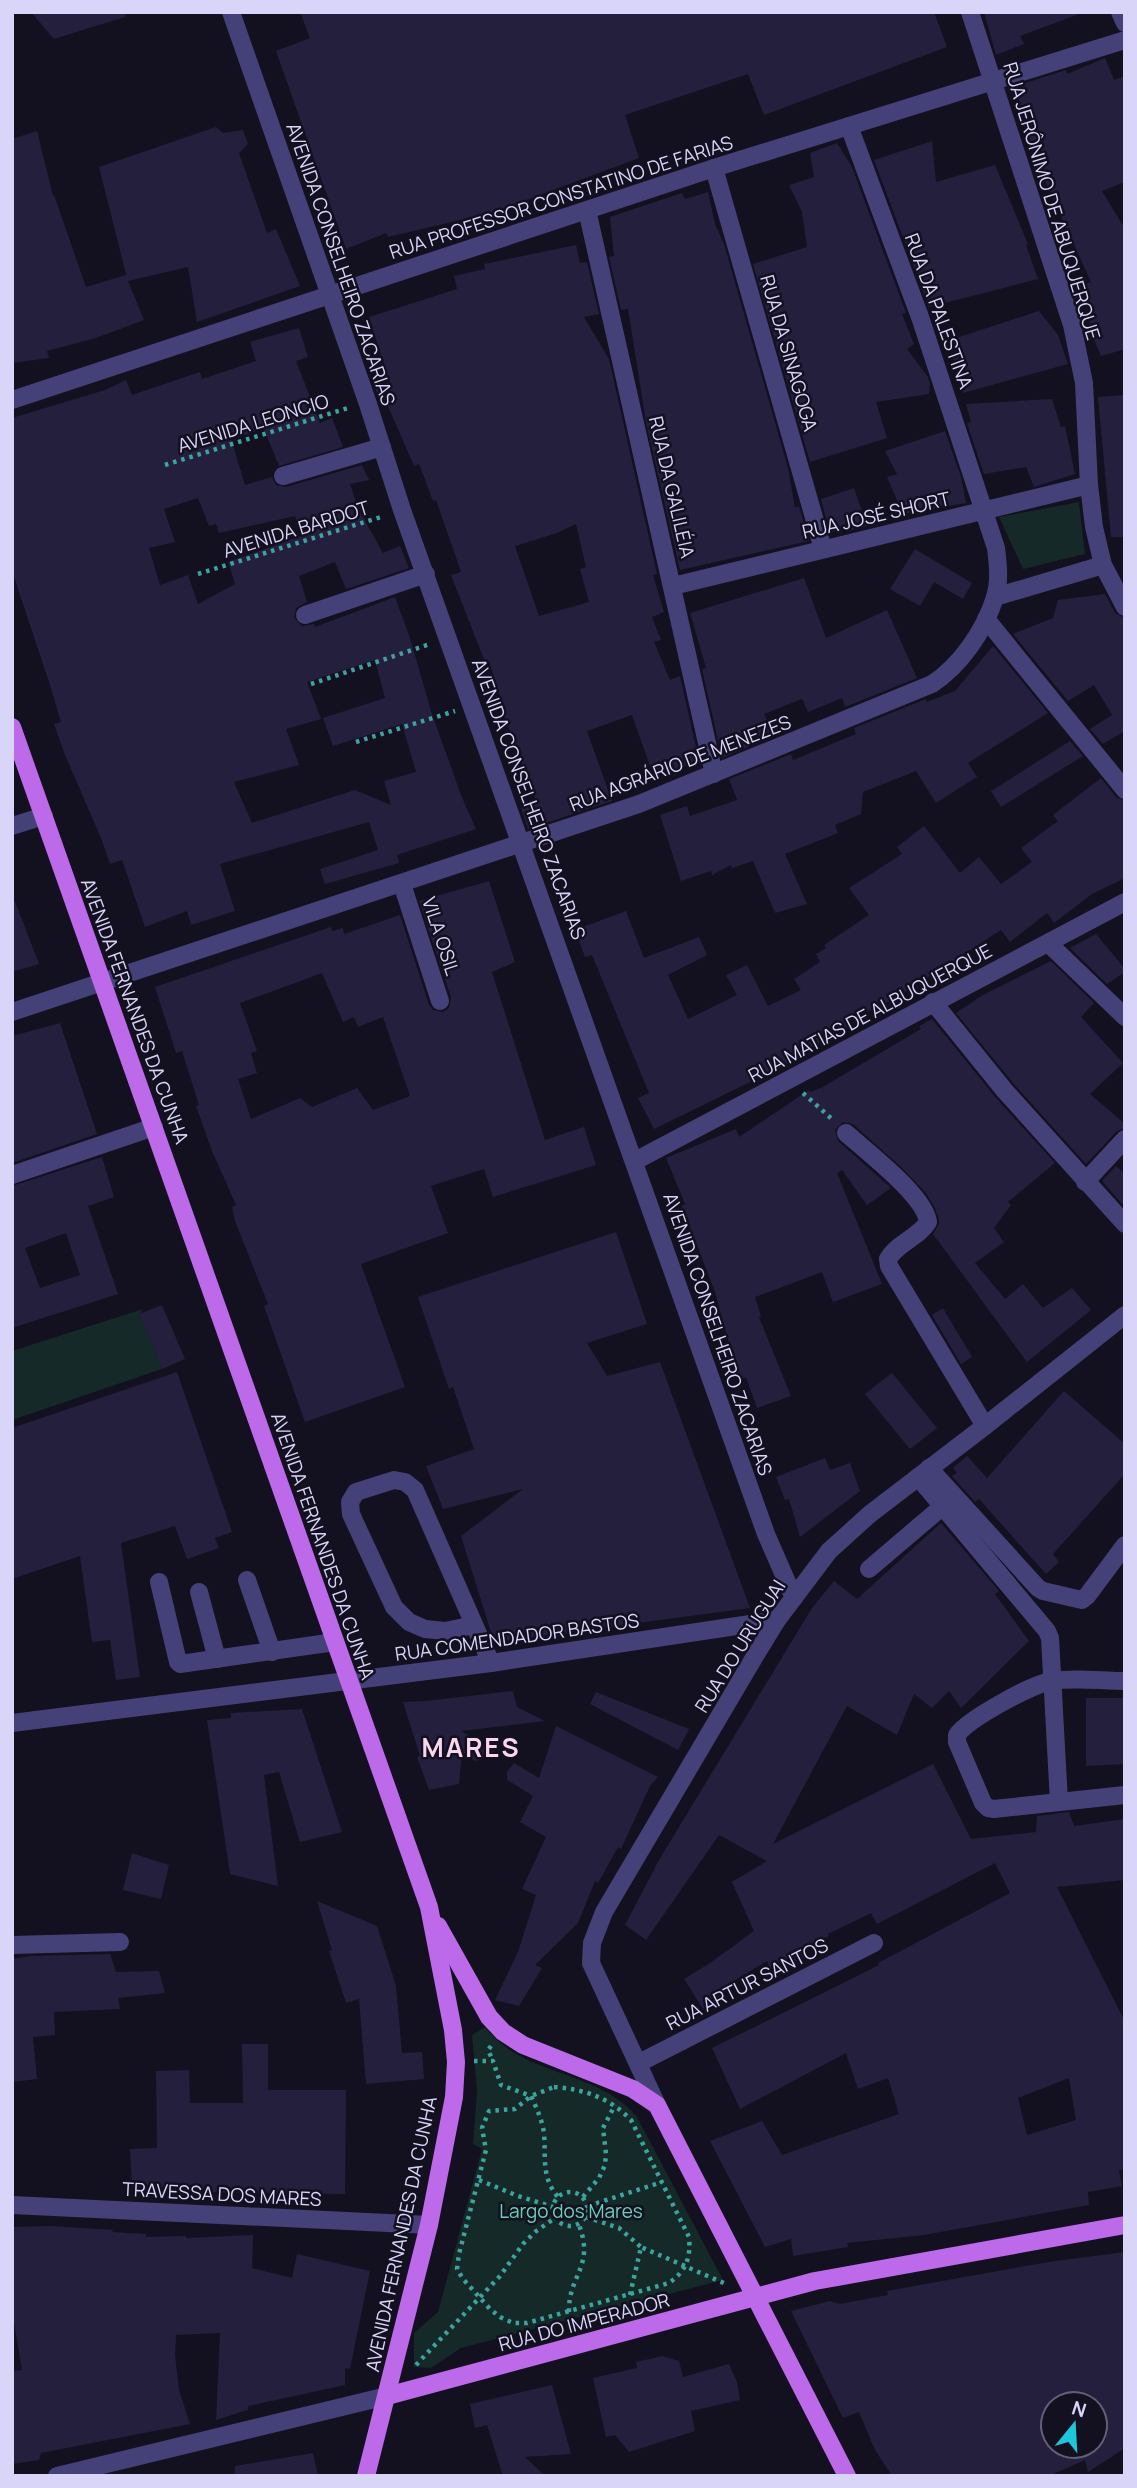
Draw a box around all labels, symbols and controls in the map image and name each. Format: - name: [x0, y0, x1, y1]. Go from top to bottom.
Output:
- street label: RUA JERÔNIMO DE ABUQUERQUE: [997, 59, 1107, 343]
- street label: AVENIDA CONSELHEIRO ZACARIAS: [280, 119, 402, 409]
- street label: RUA PROFESSOR CONSTATINO DE FARIAS: [386, 129, 736, 265]
- street label: RUA DA PALESTINA: [899, 230, 979, 392]
- street label: RUA DA SINAGOGA: [754, 272, 824, 434]
- street label: AVENIDA LEONCIO: [174, 388, 332, 458]
- street label: RUA DA GALILÉIA: [643, 413, 701, 561]
- street label: RUA JOSÉ SHORT: [799, 485, 953, 545]
- street label: AVENIDA BARDOT: [220, 494, 373, 564]
- street label: AVENIDA CONSELHEIRO ZACARIAS: [466, 655, 592, 943]
- street label: RUA AGRÁRIO DE MENEZES: [565, 709, 795, 817]
- street label: AVENIDA FERNANDES DA CUNHA: [75, 875, 195, 1147]
- street label: VILA OSIL: [416, 893, 466, 979]
- street label: RUA MATIAS DE ALBUQUERQUE: [744, 938, 996, 1088]
- street label: AVENIDA CONSELHEIRO ZACARIAS: [657, 1189, 779, 1479]
- street label: AVENIDA FERNANDES DA CUNHA: [265, 1409, 381, 1683]
- street label: RUA DO URUGUAI: [689, 1575, 791, 1717]
- street label: RUA COMENDADOR BASTOS: [393, 1607, 641, 1667]
- district label: MARES: [422, 1729, 520, 1765]
- street label: RUA ARTUR SANTOS: [662, 1932, 833, 2036]
- street label: AVENIDA FERNANDES DA CUNHA: [359, 2094, 443, 2374]
- street label: TRAVESSA DOS MARES: [122, 2176, 323, 2212]
- park label: Largo dos Mares: [499, 2198, 643, 2224]
- street label: RUA DO IMPERADOR: [496, 2287, 672, 2357]
- north arrow: [1039, 2390, 1109, 2460]
- text: N: [1069, 2394, 1090, 2423]

